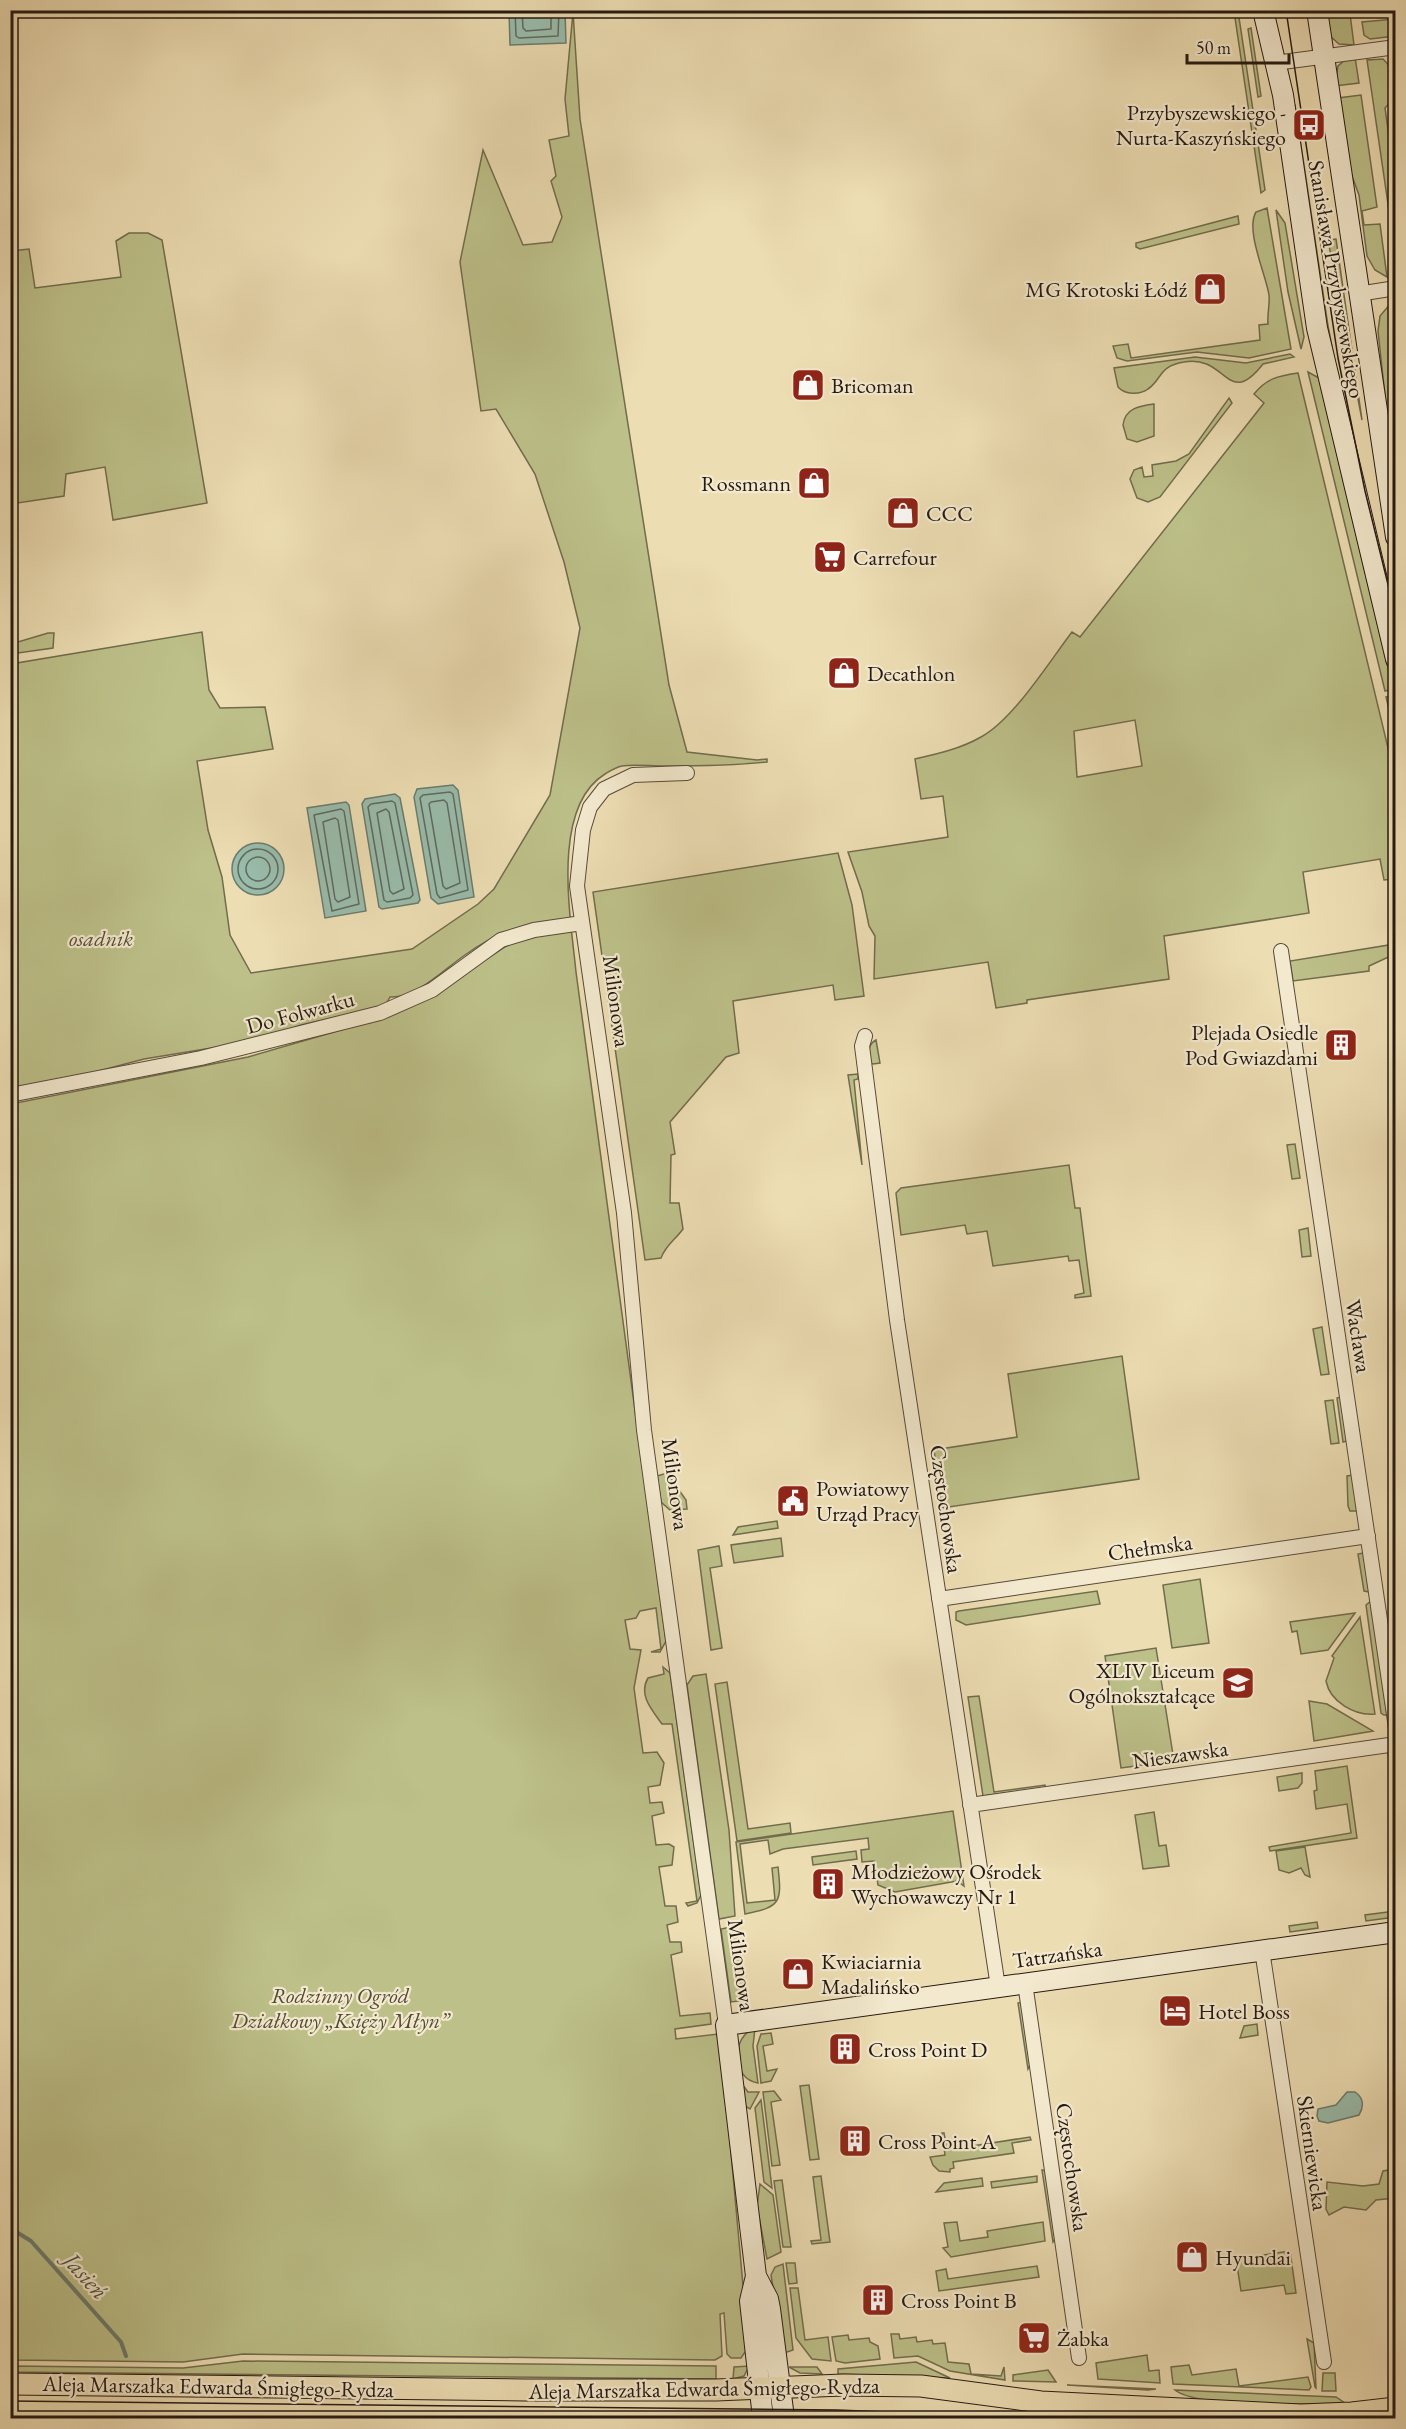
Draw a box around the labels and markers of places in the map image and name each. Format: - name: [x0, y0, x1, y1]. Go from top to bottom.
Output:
- place label: Przybyszewskiego - Nurta-Kaszyńskiego: [1116, 98, 1286, 152]
- bus stop icon: Przybyszewskiego - Nurta-Kaszyńskiego: [1291, 107, 1327, 143]
- shop icon: MG Krotoski Łódź: [1192, 271, 1228, 307]
- place label: MG Krotoski Łódź: [1025, 275, 1188, 304]
- shop icon: Bricoman: [790, 367, 826, 403]
- place label: Bricoman: [831, 371, 914, 400]
- shop icon: Rossmann: [796, 465, 832, 501]
- place label: Rossmann: [701, 469, 791, 498]
- shop icon: CCC: [885, 495, 921, 531]
- place label: CCC: [926, 499, 973, 528]
- supermarket icon: Carrefour: [812, 539, 848, 575]
- place label: Carrefour: [853, 543, 938, 572]
- shop icon: Decathlon: [826, 655, 862, 691]
- place label: Decathlon: [867, 659, 956, 688]
- place label: Plejada Osiedle Pod Gwiazdami: [1185, 1018, 1318, 1072]
- building icon: Plejada Osiedle Pod Gwiazdami: [1323, 1027, 1359, 1063]
- place label: Powiatowy Urząd Pracy: [816, 1474, 919, 1528]
- public building icon: Powiatowy Urząd Pracy: [775, 1483, 811, 1519]
- place label: XLIV Liceum Ogólnokształcące: [1069, 1656, 1215, 1710]
- school or university icon: XLIV Liceum Ogólnokształcące: [1220, 1665, 1256, 1701]
- place label: Młodzieżowy Ośrodek Wychowawczy Nr 1: [851, 1857, 1042, 1911]
- building icon: Młodzieżowy Ośrodek Wychowawczy Nr 1: [810, 1866, 846, 1902]
- place label: Kwiaciarnia Madalińsko: [821, 1947, 922, 2001]
- shop icon: Kwiaciarnia Madalińsko: [780, 1956, 816, 1992]
- hotel icon: Hotel Boss: [1157, 1993, 1193, 2029]
- place label: Hotel Boss: [1198, 1997, 1290, 2026]
- building icon: Cross Point D: [827, 2031, 863, 2067]
- place label: Cross Point D: [868, 2035, 987, 2064]
- building icon: Cross Point A: [837, 2123, 873, 2159]
- place label: Cross Point A: [878, 2127, 997, 2156]
- shop icon: Hyundai: [1174, 2239, 1210, 2275]
- place label: Hyundai: [1215, 2243, 1291, 2272]
- building icon: Cross Point B: [860, 2282, 896, 2318]
- place label: Cross Point B: [901, 2286, 1017, 2315]
- supermarket icon: Żabka: [1016, 2320, 1052, 2356]
- place label: Żabka: [1057, 2324, 1109, 2353]

